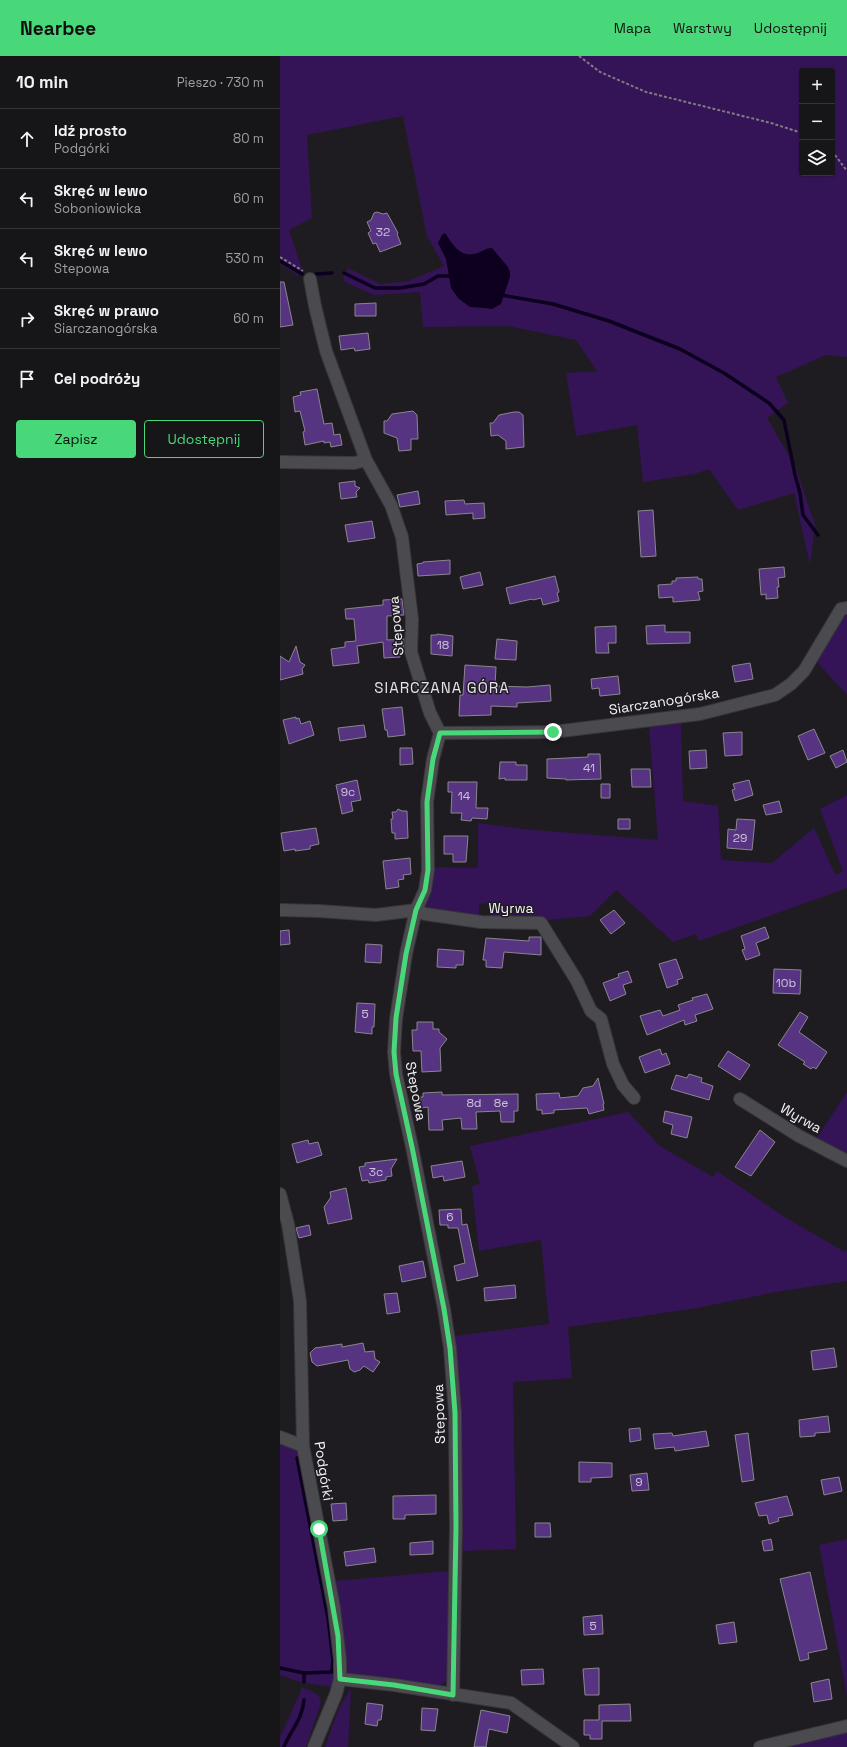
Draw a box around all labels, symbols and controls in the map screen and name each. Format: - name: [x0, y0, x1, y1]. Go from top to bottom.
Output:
- text: Nearbee: [20, 16, 96, 41]
- text: Mapa: [614, 19, 651, 37]
- text: Warstwy: [673, 19, 732, 37]
- text: Udostępnij: [754, 19, 827, 37]
- map controls: [799, 68, 835, 176]
- button: +: [799, 68, 835, 104]
- text: 10 min: [16, 71, 69, 93]
- text: Pieszo · 730 m: [177, 74, 264, 91]
- button: −: [799, 104, 835, 140]
- text: Idź prosto: [54, 121, 127, 140]
- icon: ahead: [16, 128, 38, 150]
- text: 80 m: [233, 130, 264, 147]
- text: Podgórki: [54, 140, 109, 157]
- button: layers: [799, 140, 835, 176]
- text: Skręć w lewo: [54, 181, 148, 200]
- icon: left: [16, 188, 38, 210]
- text: 60 m: [233, 190, 264, 207]
- text: Soboniowicka: [54, 200, 141, 217]
- house number: 32: [376, 224, 390, 240]
- text: Skręć w lewo: [54, 241, 148, 260]
- icon: left: [16, 248, 38, 270]
- text: 530 m: [226, 250, 264, 267]
- text: Stepowa: [54, 260, 109, 277]
- text: Skręć w prawo: [54, 301, 159, 320]
- icon: right: [16, 308, 38, 330]
- text: 60 m: [233, 310, 264, 327]
- text: Siarczanogórska: [54, 320, 157, 337]
- icon: arrive: [16, 368, 38, 390]
- text: Cel podróży: [54, 369, 140, 388]
- button: Zapisz: [16, 420, 136, 458]
- button: Udostępnij: [144, 420, 264, 458]
- street label: Stepowa: [384, 595, 408, 657]
- house number: 18: [437, 637, 449, 653]
- district label: SIARCZANA GÓRA: [374, 678, 510, 697]
- street label: Siarczanogórska: [608, 683, 720, 719]
- route end: [544, 723, 562, 741]
- house number: 41: [583, 760, 595, 776]
- house number: 9c: [341, 784, 355, 800]
- house number: 14: [458, 788, 471, 804]
- house number: 29: [733, 830, 747, 846]
- street label: Wyrwa: [488, 899, 534, 917]
- house number: 10b: [776, 975, 796, 991]
- house number: 5: [361, 1006, 369, 1022]
- street label: Stepowa: [401, 1060, 431, 1122]
- house number: 8d: [466, 1095, 482, 1111]
- house number: 8e: [494, 1095, 508, 1111]
- street label: Wyrwa: [777, 1099, 825, 1137]
- house number: 3c: [369, 1164, 383, 1180]
- house number: 6: [446, 1209, 454, 1225]
- street label: Stepowa: [429, 1384, 449, 1444]
- street label: Podgórki: [310, 1440, 338, 1502]
- house number: 9: [635, 1474, 643, 1490]
- route start: [310, 1520, 328, 1538]
- house number: 5: [589, 1618, 597, 1634]

